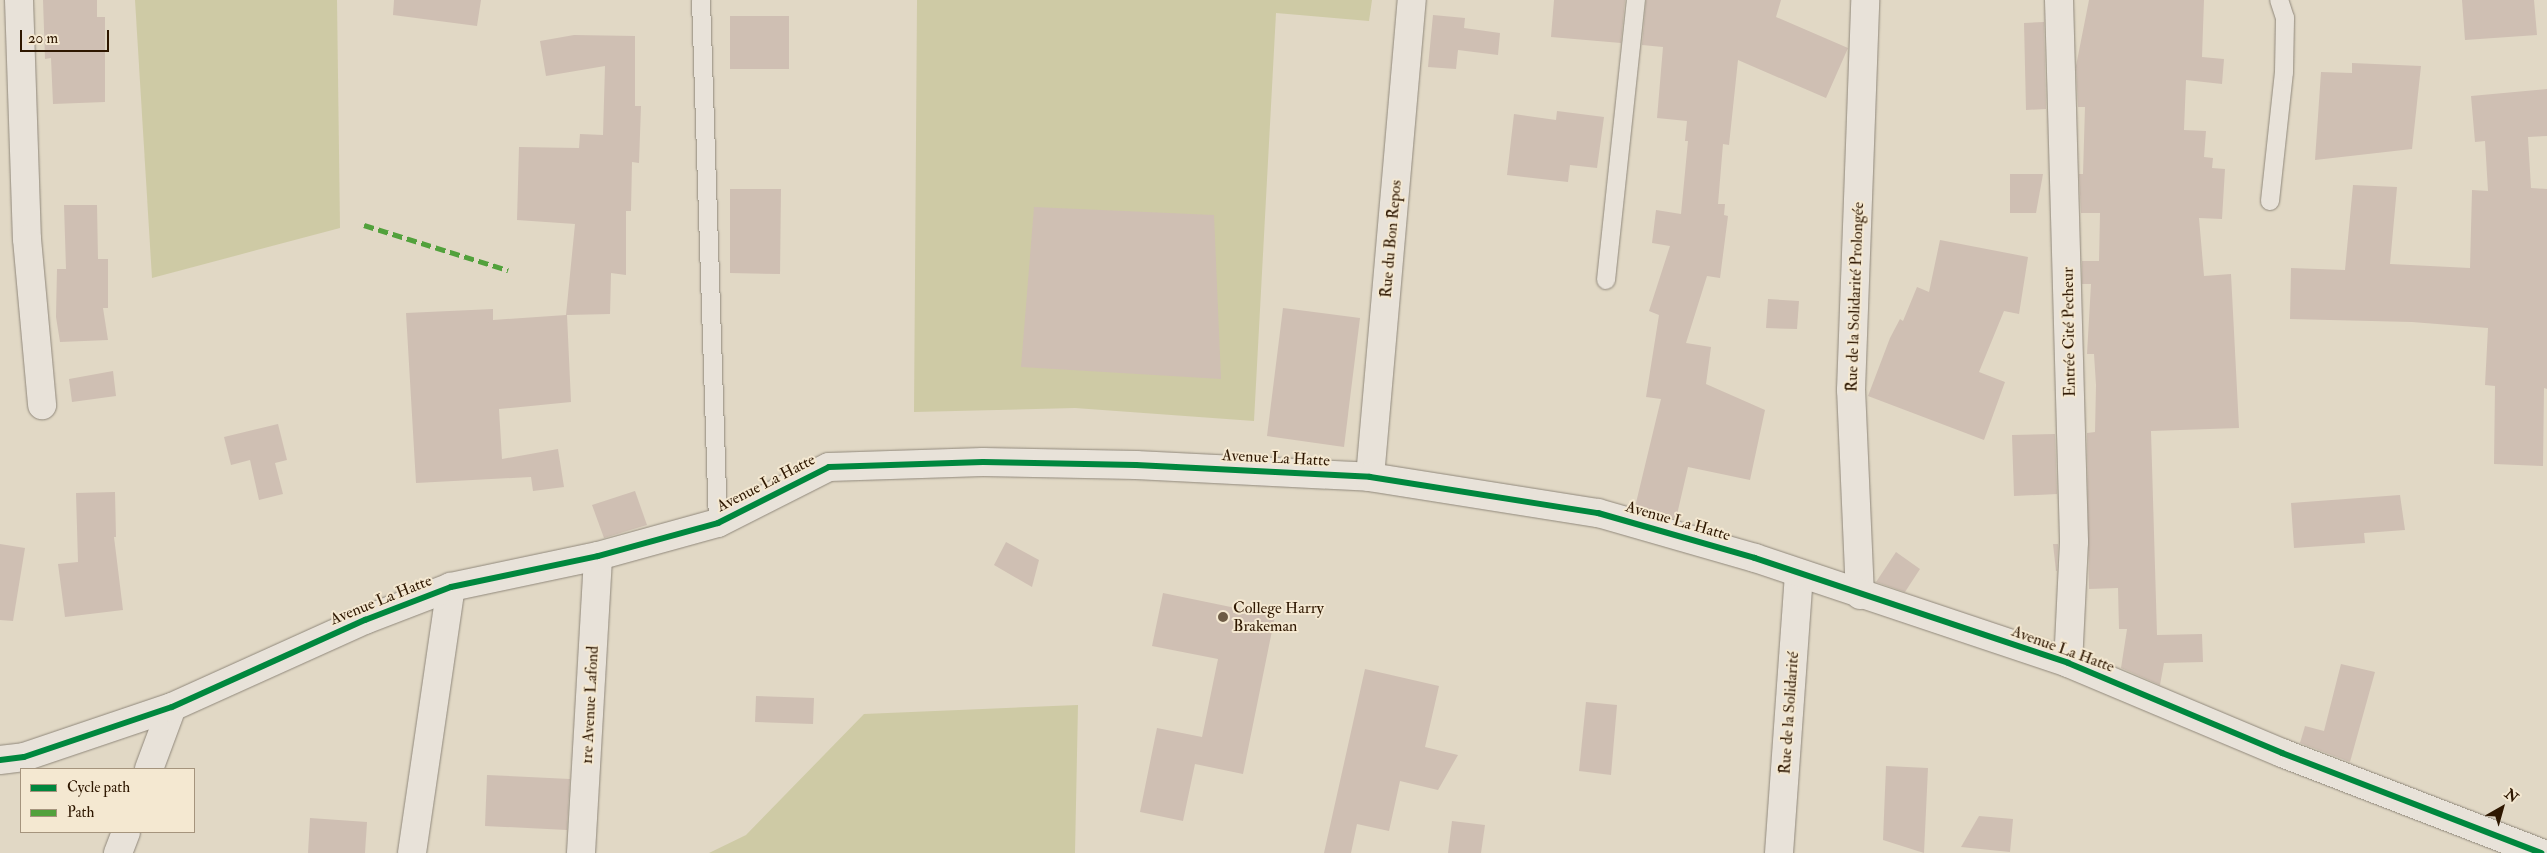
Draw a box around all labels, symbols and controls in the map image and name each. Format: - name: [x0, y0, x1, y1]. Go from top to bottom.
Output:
- scale bar: [22, 20, 111, 52]
- text: 20 m: [28, 29, 58, 48]
- street label: Rue du Bon Repos: [1376, 179, 1406, 299]
- street label: Rue de la Solidarité Prolongée: [1842, 202, 1868, 392]
- street label: Entrée Cité Pecheur: [2058, 267, 2080, 397]
- street label: Avenue La Hatte: [1222, 446, 1330, 470]
- street label: Avenue La Hatte: [714, 450, 818, 516]
- street label: Avenue La Hatte: [1623, 497, 1733, 545]
- street label: Avenue La Hatte: [327, 571, 435, 629]
- place label: College Harry Brakeman: [1233, 598, 1324, 636]
- marker: College Harry Brakeman: [1217, 611, 1229, 623]
- street label: Avenue La Hatte: [2009, 622, 2117, 676]
- street label: 1re Avenue Lafond: [577, 645, 603, 765]
- street label: Rue de la Solidarité: [1775, 651, 1803, 775]
- legend: [20, 768, 195, 833]
- text: Cycle path: [67, 778, 130, 797]
- north arrow: [2477, 783, 2527, 833]
- text: N: [2501, 785, 2522, 806]
- text: Path: [67, 803, 94, 822]

